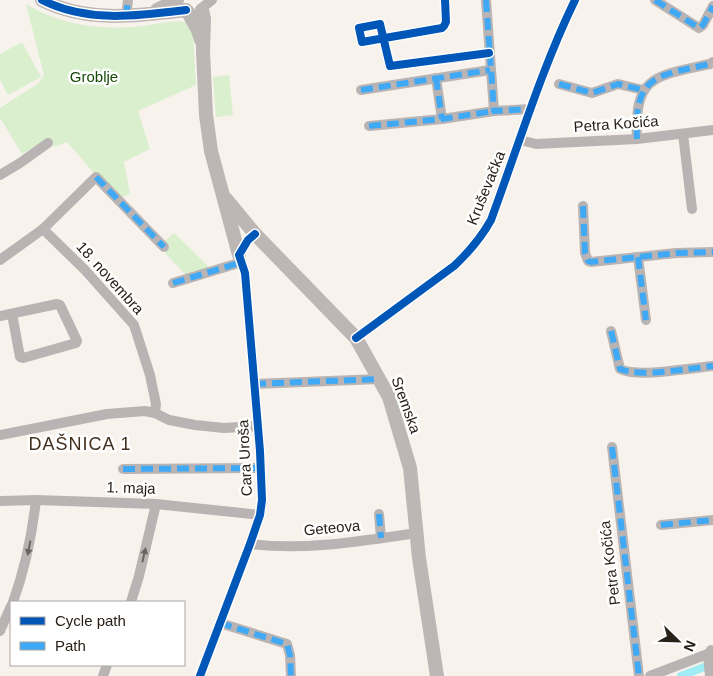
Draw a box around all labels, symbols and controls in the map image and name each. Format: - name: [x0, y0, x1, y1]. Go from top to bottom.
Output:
- park label: Groblje: [70, 68, 118, 85]
- street label: Petra Kočića: [573, 112, 660, 135]
- street label: Kruševačka: [463, 148, 508, 227]
- street label: 18. novembra: [73, 238, 148, 318]
- street label: Sremska: [388, 374, 425, 436]
- street label: Cara Uroša: [234, 419, 255, 497]
- district label: DAŠNICA 1: [28, 433, 132, 454]
- street label: 1. maja: [106, 478, 157, 497]
- street label: Geteova: [303, 517, 362, 538]
- street label: Petra Kočića: [596, 519, 623, 606]
- one-way arrow: [24, 540, 32, 556]
- one-way arrow: [140, 548, 148, 563]
- legend: [10, 601, 185, 666]
- text: Cycle path: [55, 612, 126, 629]
- north arrow: [653, 616, 703, 666]
- text: Path: [55, 637, 86, 654]
- text: N: [681, 638, 699, 654]

